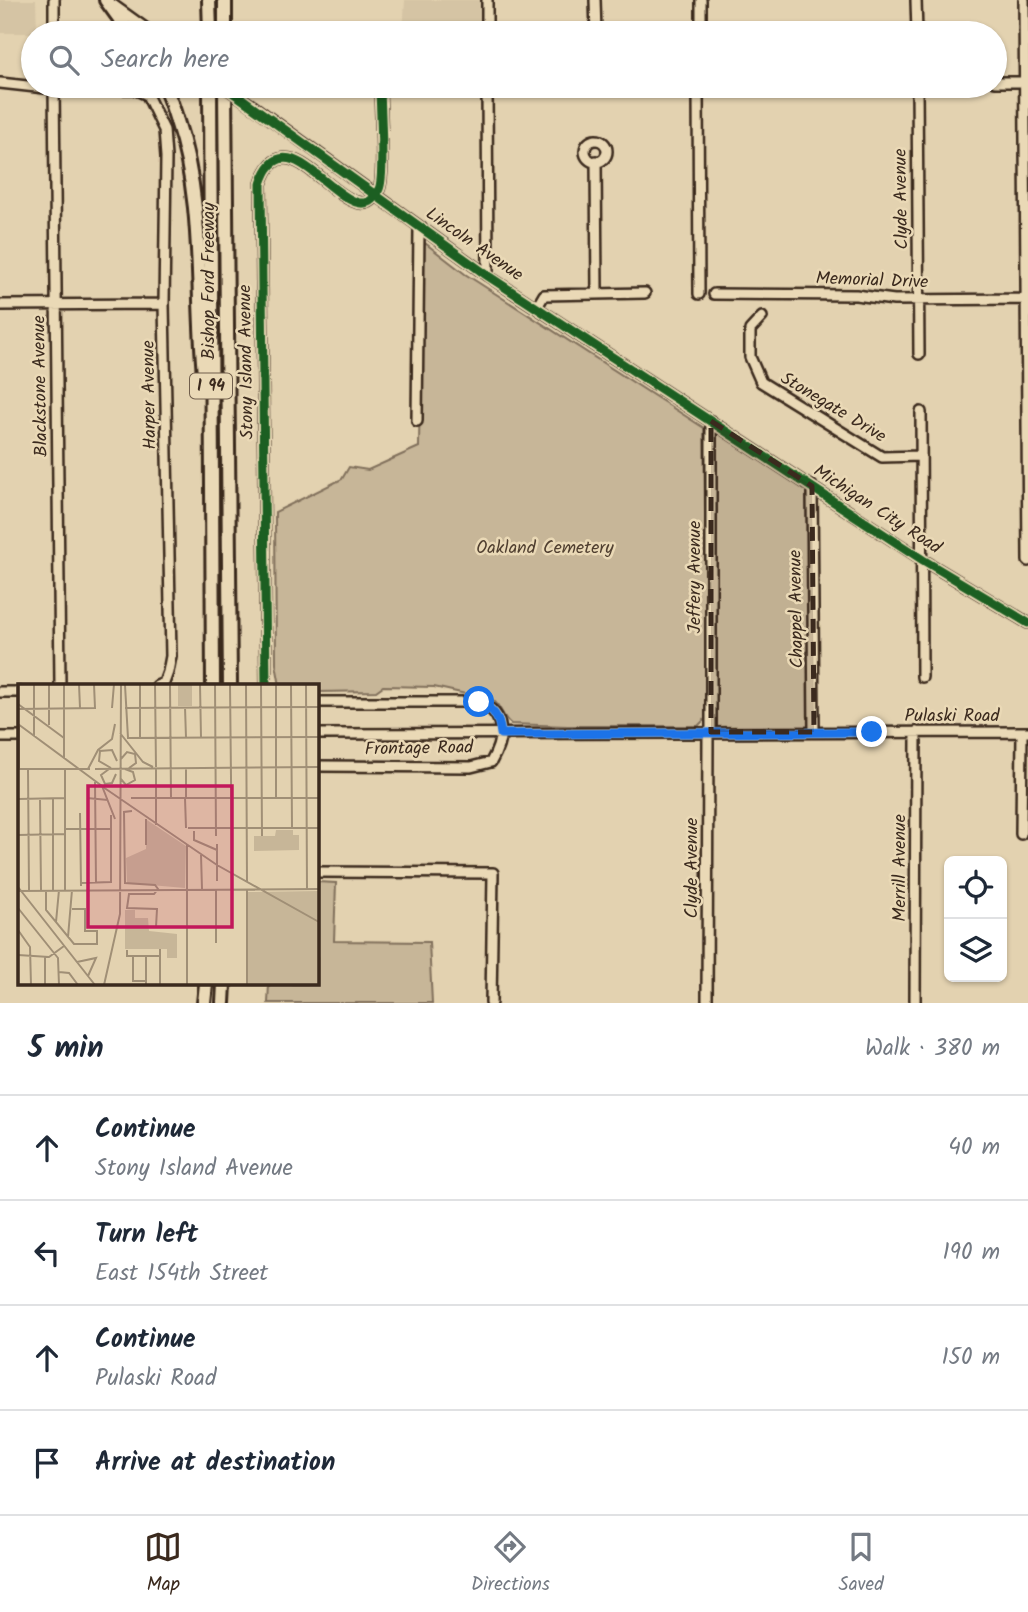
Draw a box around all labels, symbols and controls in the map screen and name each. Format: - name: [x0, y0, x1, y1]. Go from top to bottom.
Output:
- search box: [21, 21, 1007, 98]
- text: Search here: [101, 39, 229, 81]
- icon: search: [45, 41, 83, 79]
- street label: Clyde Avenue: [887, 148, 917, 250]
- street label: Lincoln Avenue: [419, 200, 529, 290]
- street label: Bishop Ford Freeway: [195, 202, 224, 360]
- street label: Memorial Drive: [815, 265, 929, 297]
- street label: Stony Island Avenue: [231, 284, 263, 440]
- street label: Blackstone Avenue: [25, 315, 57, 457]
- street label: Harper Avenue: [135, 340, 165, 450]
- street label: Stonegate Drive: [774, 365, 892, 451]
- road number: I 94: [190, 374, 232, 398]
- street label: Michigan City Road: [807, 458, 948, 563]
- street label: Jeffery Avenue: [681, 521, 710, 633]
- park label: Oakland Cemetery: [476, 534, 614, 563]
- street label: Chappel Avenue: [781, 549, 813, 669]
- inset map: [18, 684, 318, 986]
- route start: [463, 686, 494, 717]
- street label: Pulaski Road: [905, 702, 1001, 731]
- route end: [856, 716, 887, 747]
- street label: Frontage Road: [365, 734, 474, 764]
- street label: Merrill Avenue: [886, 814, 915, 922]
- street label: Clyde Avenue: [678, 818, 707, 918]
- map controls: [944, 856, 1007, 982]
- button: locate: [944, 856, 1007, 919]
- button: layers: [944, 919, 1007, 982]
- text: 5 min: [28, 1025, 104, 1073]
- text: Walk · 380 m: [865, 1031, 1000, 1067]
- text: Continue: [95, 1109, 196, 1151]
- icon: ahead: [28, 1129, 66, 1167]
- text: 40 m: [948, 1130, 1000, 1166]
- text: Stony Island Avenue: [95, 1151, 293, 1187]
- text: Turn left: [95, 1214, 198, 1256]
- icon: left: [28, 1234, 66, 1272]
- text: 190 m: [943, 1235, 1000, 1271]
- text: East 154th Street: [95, 1256, 268, 1292]
- text: Continue: [95, 1319, 196, 1361]
- icon: ahead: [28, 1339, 66, 1377]
- text: 150 m: [941, 1340, 1000, 1376]
- text: Pulaski Road: [95, 1361, 216, 1397]
- text: Arrive at destination: [95, 1442, 335, 1484]
- icon: arrive: [28, 1444, 66, 1482]
- tab: Map: [144, 1528, 182, 1600]
- tab: Directions: [471, 1528, 550, 1600]
- tab: Saved: [839, 1528, 884, 1600]

